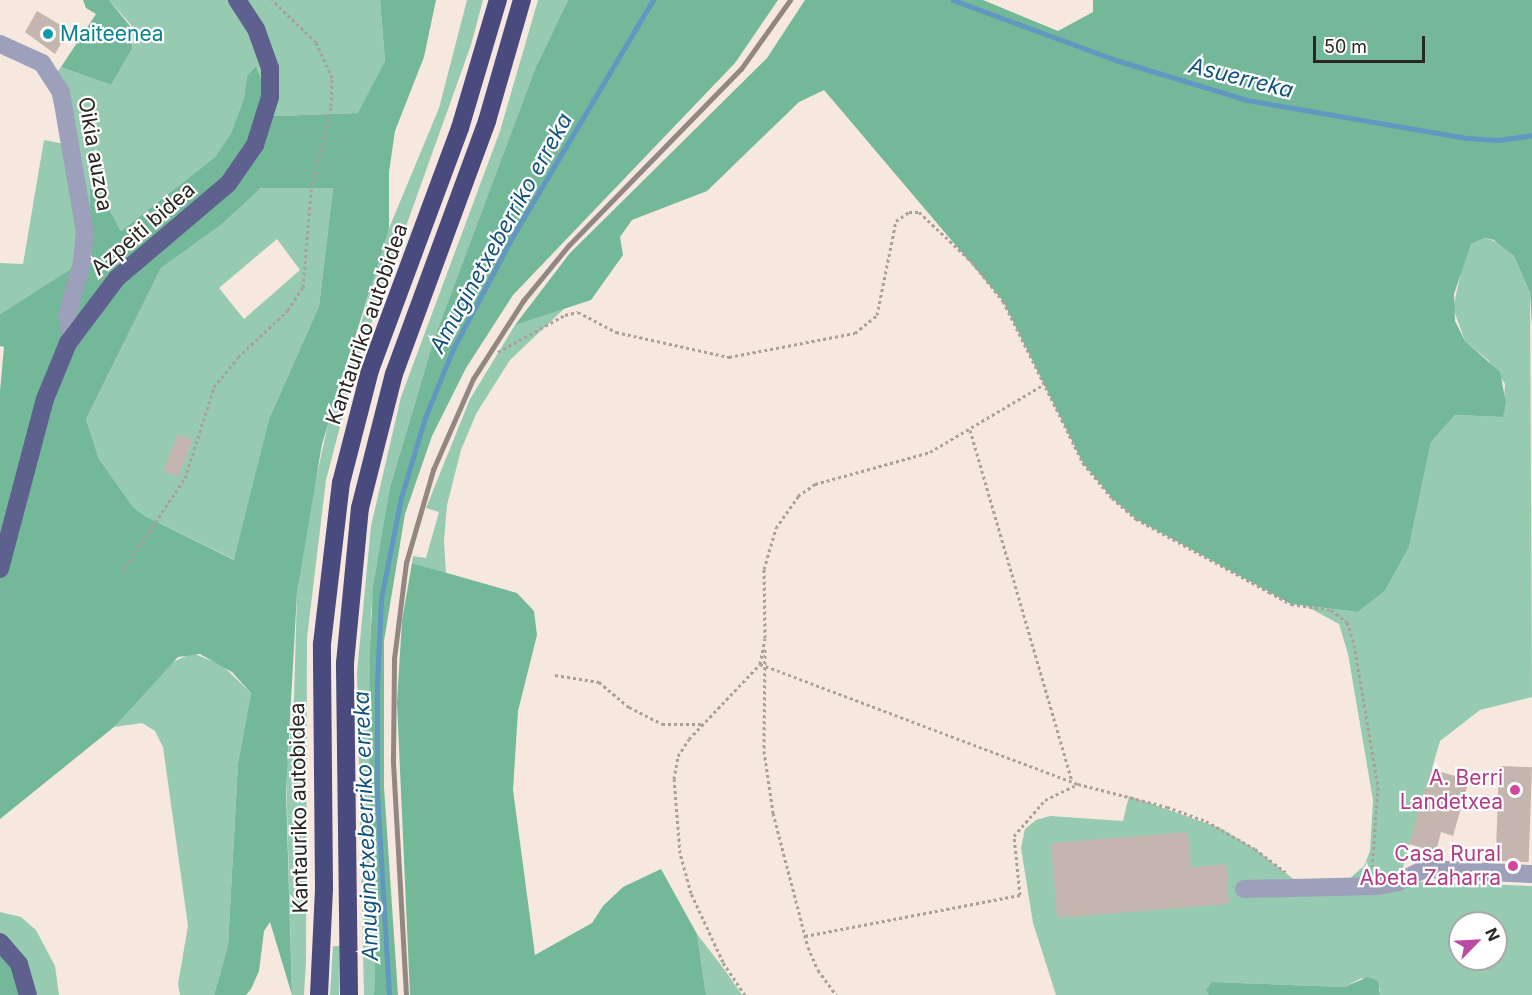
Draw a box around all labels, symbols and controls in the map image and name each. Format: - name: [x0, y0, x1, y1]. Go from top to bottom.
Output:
- place label: Maiteenea: [60, 21, 164, 47]
- scale bar: [1316, 24, 1428, 62]
- marker: Maiteenea: [41, 27, 55, 41]
- text: 50 m: [1324, 36, 1367, 57]
- water label: Asuerreka: [1186, 52, 1296, 104]
- street label: Oikia auzoa: [73, 95, 117, 213]
- water label: Amuginetxeberriko erreka: [424, 108, 578, 358]
- street label: Azpeiti bidea: [86, 177, 200, 281]
- street label: Kantauriko autobidea: [321, 220, 413, 428]
- water label: Amuginetxeberriko erreka: [348, 691, 384, 961]
- street label: Kantauriko autobidea: [285, 702, 313, 914]
- place label: A. Berri Landetxea: [1400, 765, 1503, 815]
- marker: A. Berri Landetxea: [1508, 783, 1522, 797]
- place label: Casa Rural Abeta Zaharra: [1360, 841, 1501, 891]
- marker: Casa Rural Abeta Zaharra: [1506, 859, 1520, 873]
- north arrow: [1448, 911, 1508, 971]
- text: N: [1481, 925, 1504, 944]

